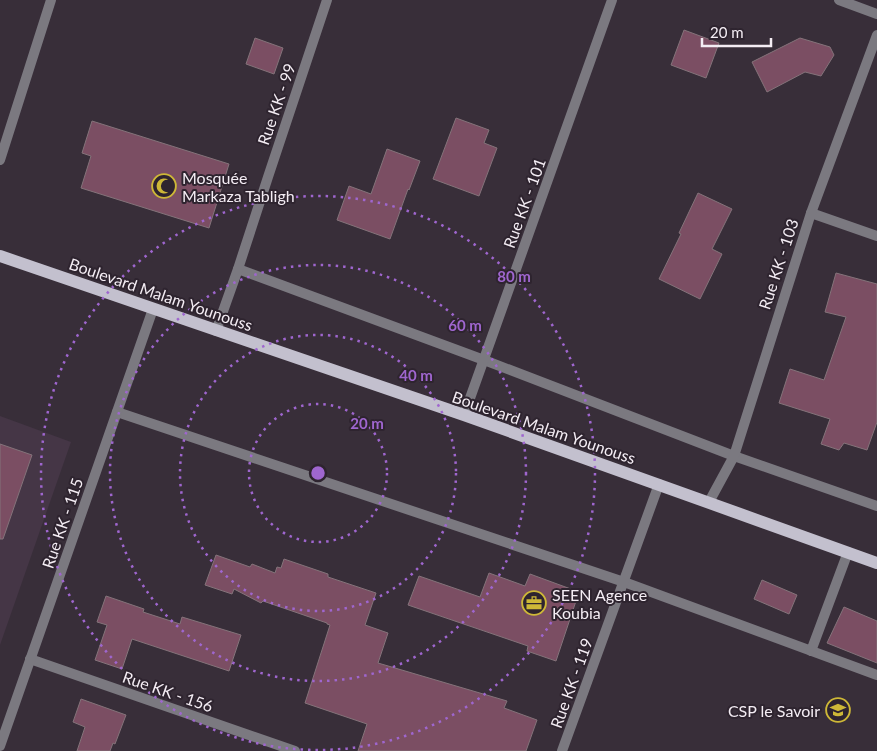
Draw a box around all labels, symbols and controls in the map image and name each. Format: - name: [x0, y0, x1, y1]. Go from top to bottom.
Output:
- scale bar: [702, 15, 771, 47]
- text: 20 m: [710, 23, 744, 41]
- street label: Rue KK - 99: [253, 61, 299, 147]
- street label: Rue KK - 101: [499, 155, 549, 251]
- place label: Mosquée Markaza Tabligh: [182, 168, 295, 205]
- mosque icon: Mosquée Markaza Tabligh: [151, 173, 177, 199]
- street label: Rue KK - 103: [754, 216, 802, 312]
- street label: Boulevard Malam Younouss: [67, 254, 255, 334]
- text: 80 m: [497, 267, 531, 285]
- text: 60 m: [448, 316, 482, 334]
- text: 40 m: [399, 366, 433, 384]
- street label: Boulevard Malam Younouss: [450, 387, 638, 467]
- text: 20 m: [350, 414, 384, 432]
- centre of rings: [309, 464, 327, 482]
- street label: Rue KK - 115: [38, 475, 86, 571]
- place label: SEEN Agence Koubia: [552, 585, 647, 622]
- office icon: SEEN Agence Koubia: [521, 590, 547, 616]
- street label: Rue KK - 119: [546, 635, 596, 731]
- street label: Rue KK - 156: [120, 667, 216, 715]
- school or university icon: CSP le Savoir: [825, 697, 851, 723]
- place label: CSP le Savoir: [728, 701, 820, 720]

